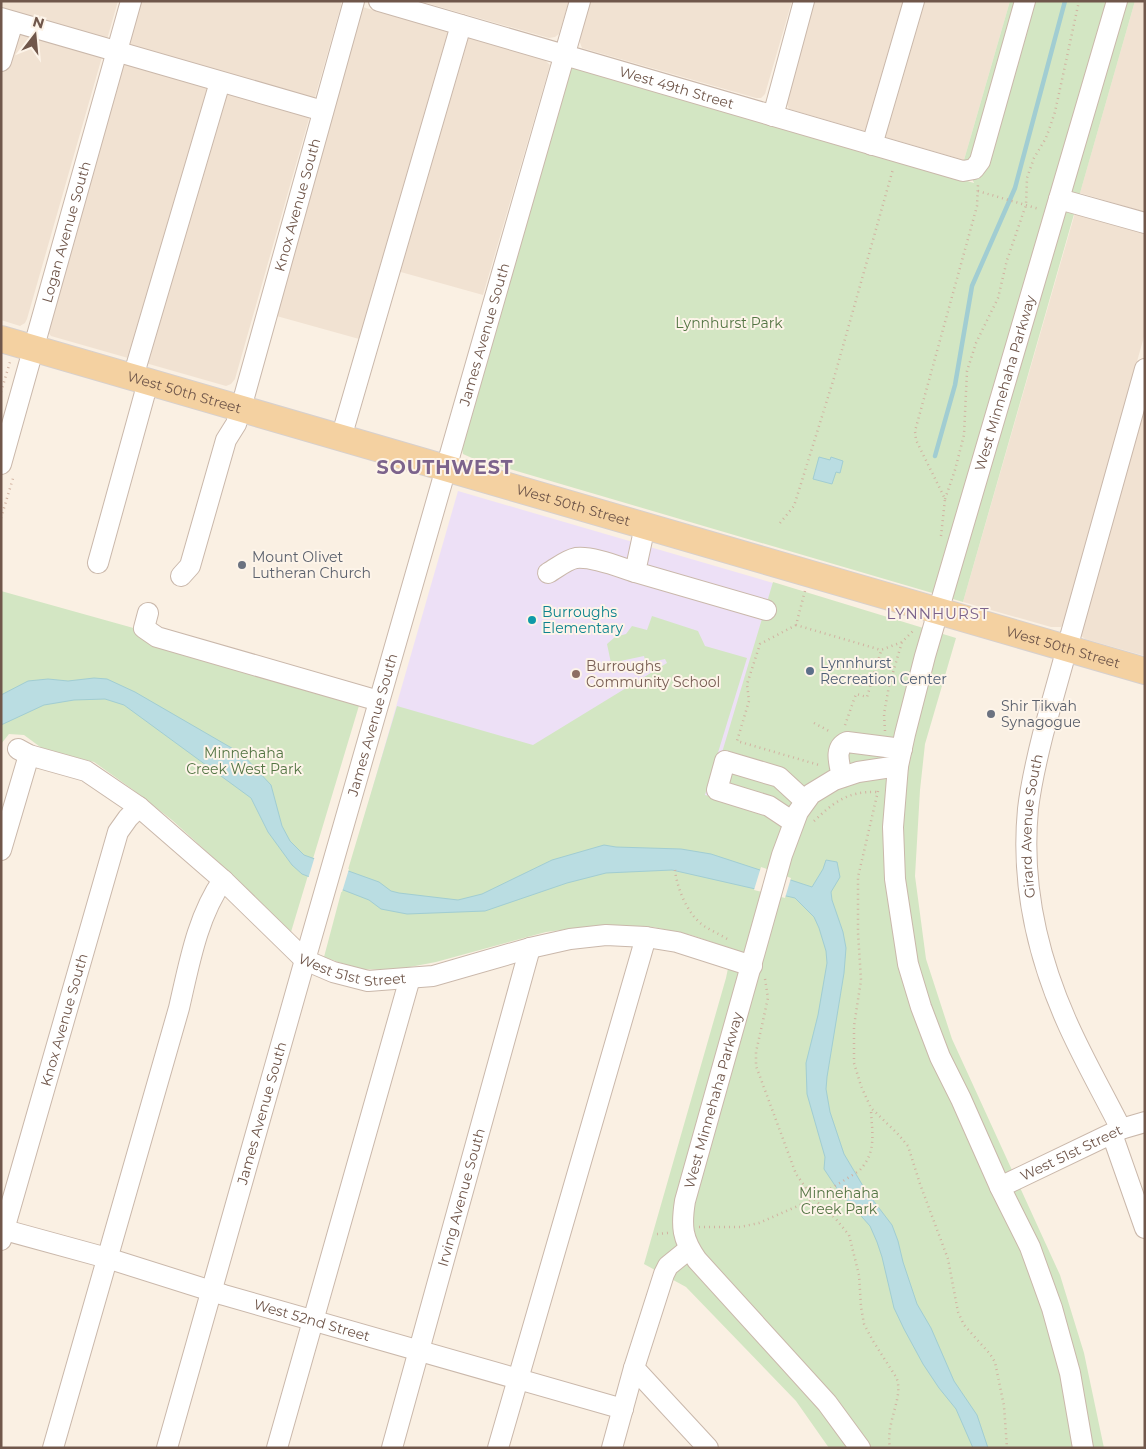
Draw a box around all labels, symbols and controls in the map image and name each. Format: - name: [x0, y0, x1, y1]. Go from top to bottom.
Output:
- north arrow: [10, 10, 60, 60]
- text: N: [31, 12, 47, 33]
- street label: West 49th Street: [617, 62, 736, 113]
- street label: Knox Avenue South: [270, 136, 324, 273]
- street label: Logan Avenue South: [38, 159, 95, 305]
- street label: James Avenue South: [455, 261, 513, 409]
- street label: West Minnehaha Parkway: [971, 293, 1039, 473]
- park label: Lynnhurst Park: [675, 314, 783, 332]
- street label: West 50th Street: [125, 367, 244, 417]
- district label: SOUTHWEST: [377, 456, 513, 479]
- street label: West 50th Street: [514, 480, 633, 530]
- place label: Mount Olivet Lutheran Church: [252, 548, 371, 582]
- marker: Mount Olivet Lutheran Church: [236, 559, 248, 571]
- place label: Burroughs Elementary: [542, 603, 624, 637]
- district label: LYNNHURST: [886, 604, 990, 623]
- marker: Burroughs Elementary: [526, 614, 538, 626]
- street label: West 50th Street: [1004, 622, 1123, 672]
- street label: James Avenue South: [343, 651, 402, 799]
- place label: Lynnhurst Recreation Center: [820, 654, 947, 688]
- place label: Burroughs Community School: [586, 657, 720, 691]
- marker: Lynnhurst Recreation Center: [804, 665, 816, 677]
- marker: Burroughs Community School: [570, 668, 582, 680]
- place label: Shir Tikvah Synagogue: [1001, 697, 1081, 731]
- marker: Shir Tikvah Synagogue: [985, 708, 997, 720]
- park label: Minnehaha Creek West Park: [186, 744, 302, 778]
- street label: Girard Avenue South: [1017, 752, 1047, 899]
- street label: West 51st Street: [296, 949, 407, 990]
- street label: Knox Avenue South: [37, 951, 92, 1088]
- street label: West Minnehaha Parkway: [680, 1010, 747, 1191]
- street label: James Avenue South: [233, 1040, 290, 1188]
- street label: West 51st Street: [1017, 1121, 1125, 1185]
- street label: Irving Avenue South: [434, 1126, 489, 1269]
- park label: Minnehaha Creek Park: [799, 1184, 879, 1218]
- street label: West 52nd Street: [252, 1295, 372, 1345]

